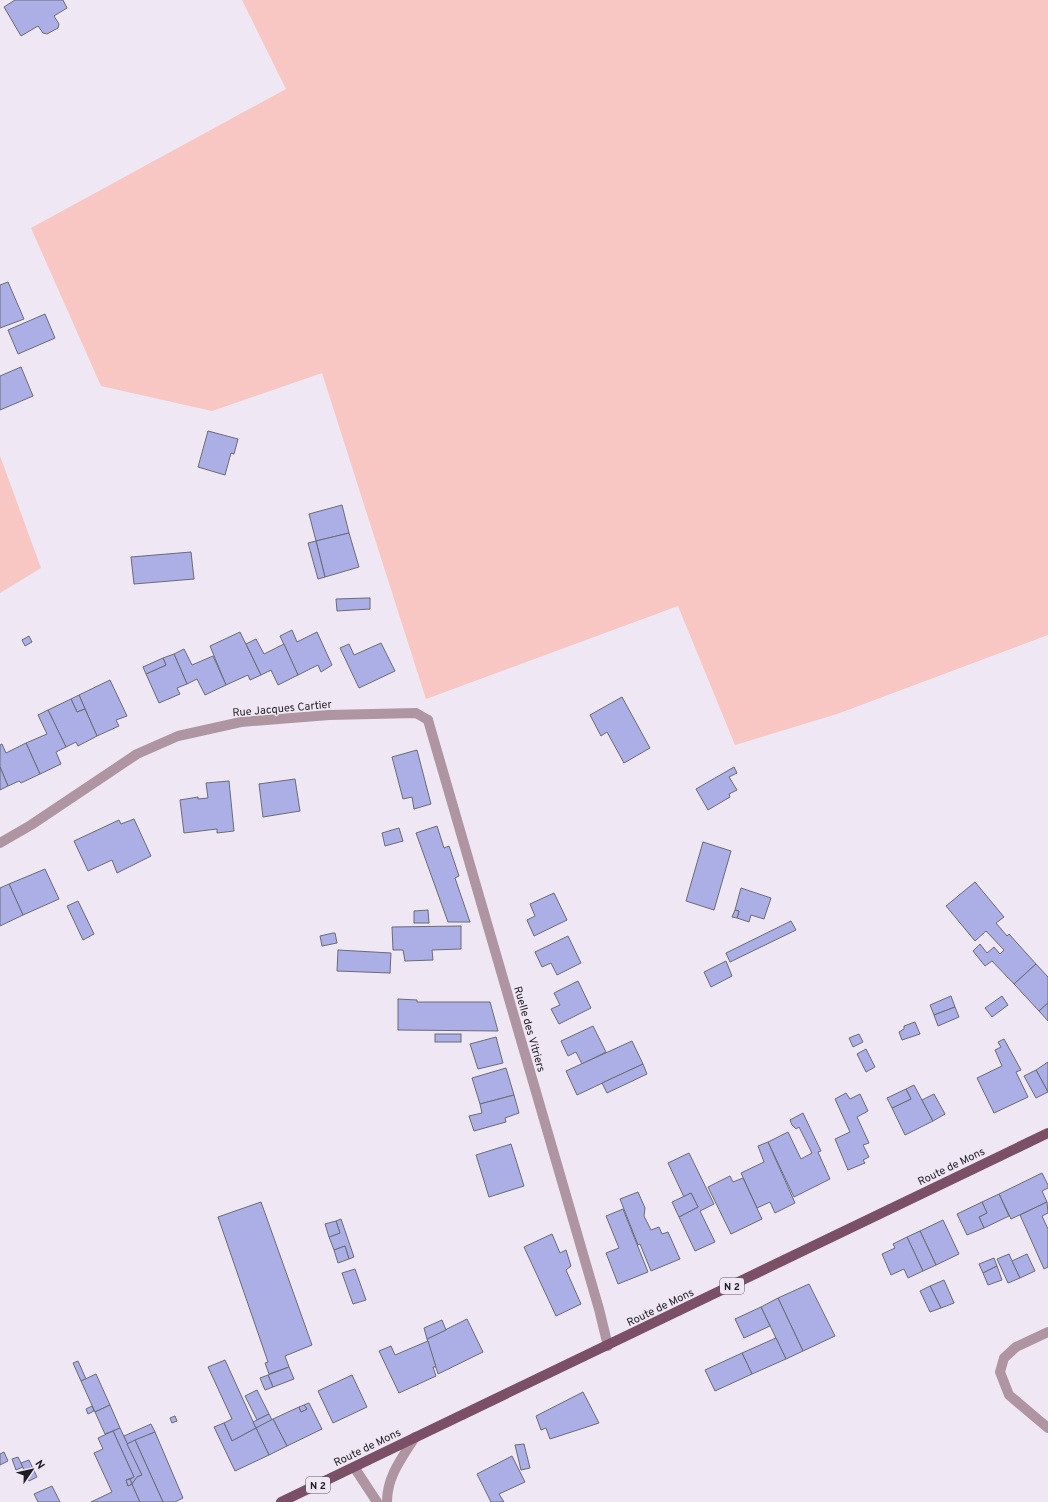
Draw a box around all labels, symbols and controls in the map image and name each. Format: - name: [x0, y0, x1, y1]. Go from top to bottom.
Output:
- street label: Rue Jacques Cartier: [232, 698, 333, 720]
- street label: Ruelle des Vitriers: [510, 985, 548, 1074]
- street label: Route de Mons: [916, 1145, 987, 1189]
- road number: N 2: [720, 1278, 744, 1294]
- street label: Route de Mons: [625, 1286, 696, 1330]
- street label: Route de Mons: [332, 1426, 403, 1470]
- north arrow: [12, 1450, 52, 1490]
- text: N: [31, 1458, 47, 1472]
- road number: N 2: [306, 1477, 330, 1493]

